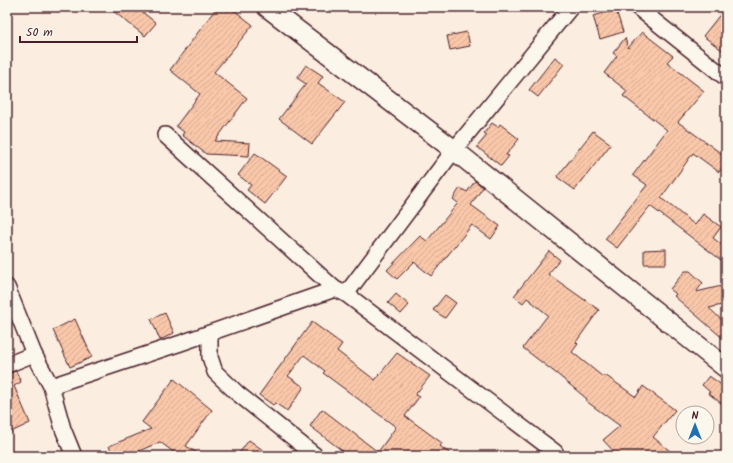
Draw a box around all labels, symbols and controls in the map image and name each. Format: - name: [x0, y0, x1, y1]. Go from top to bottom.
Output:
- scale bar: [20, 18, 137, 44]
- text: 50 m: [26, 23, 53, 42]
- north arrow: [675, 405, 715, 445]
- text: N: [692, 407, 699, 425]

